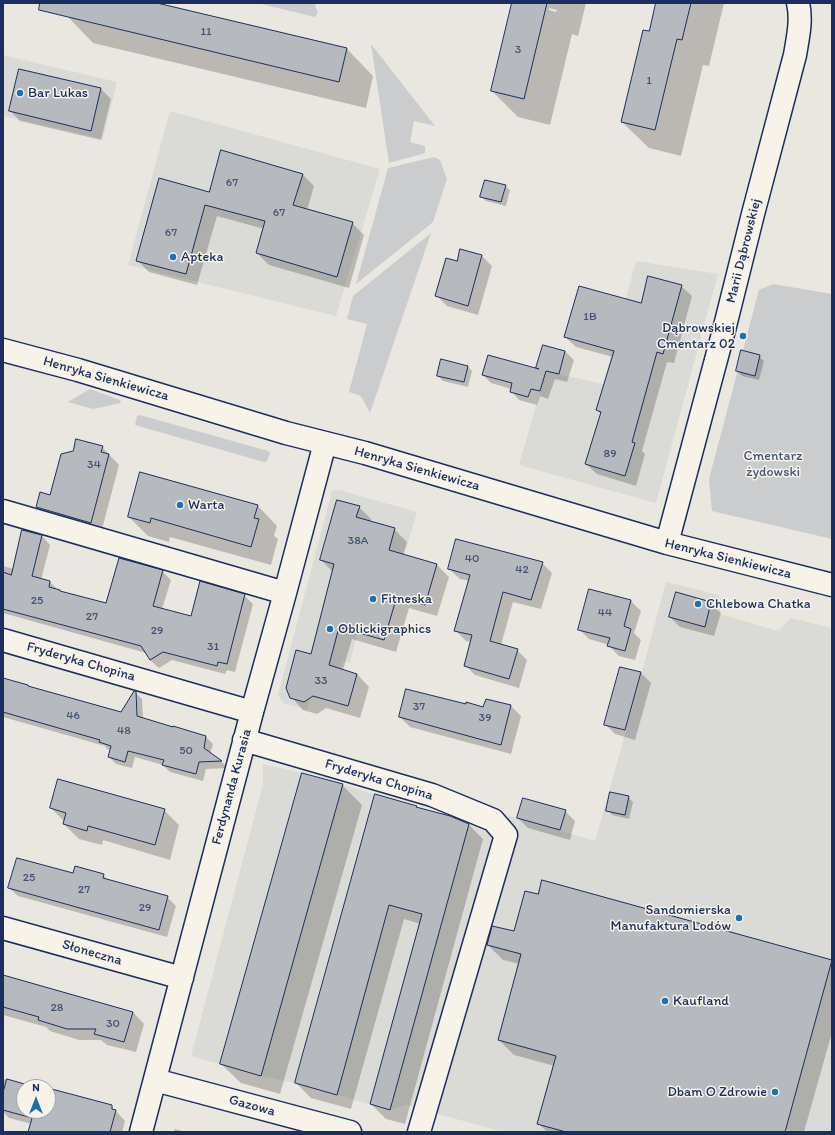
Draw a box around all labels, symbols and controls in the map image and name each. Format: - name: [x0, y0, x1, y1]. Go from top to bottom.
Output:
- house number: 11: [200, 25, 212, 39]
- house number: 3: [515, 43, 521, 57]
- house number: 1: [646, 74, 652, 88]
- place label: Bar Lukas: [28, 85, 88, 101]
- marker: Bar Lukas: [15, 88, 25, 98]
- house number: 67: [226, 176, 238, 190]
- street label: Marii Dąbrowskiej: [723, 197, 765, 305]
- house number: 67: [273, 206, 285, 220]
- house number: 67: [165, 226, 177, 240]
- place label: Apteka: [181, 249, 223, 265]
- marker: Apteka: [168, 252, 178, 262]
- house number: 1B: [583, 310, 597, 324]
- place label: Dąbrowskiej Cmentarz 02: [657, 320, 735, 352]
- marker: Dąbrowskiej Cmentarz 02: [738, 331, 748, 341]
- street label: Henryka Sienkiewicza: [41, 353, 171, 405]
- street label: Henryka Sienkiewicza: [352, 443, 482, 495]
- house number: 89: [604, 447, 616, 461]
- park label: Cmentarz żydowski: [744, 448, 802, 480]
- house number: 34: [87, 458, 101, 472]
- place label: Warta: [188, 497, 224, 513]
- marker: Warta: [175, 500, 185, 510]
- house number: 38A: [348, 534, 368, 548]
- street label: Henryka Sienkiewicza: [663, 535, 793, 583]
- house number: 40: [465, 552, 479, 566]
- house number: 42: [515, 563, 529, 577]
- place label: Fitneska: [381, 591, 432, 607]
- house number: 25: [31, 594, 43, 608]
- marker: Fitneska: [368, 594, 378, 604]
- place label: Chlebowa Chatka: [706, 596, 811, 612]
- marker: Chlebowa Chatka: [693, 599, 703, 609]
- house number: 44: [598, 606, 612, 620]
- house number: 27: [86, 610, 98, 624]
- place label: Oblickigraphics: [338, 621, 431, 637]
- house number: 29: [151, 624, 163, 638]
- marker: Oblickigraphics: [325, 624, 335, 634]
- street label: Fryderyka Chopina: [25, 638, 137, 686]
- house number: 31: [207, 640, 219, 654]
- house number: 33: [314, 674, 328, 688]
- house number: 37: [413, 700, 425, 714]
- house number: 46: [66, 709, 80, 723]
- house number: 39: [479, 711, 491, 725]
- house number: 48: [117, 724, 131, 738]
- street label: Ferdynanda Kurasia: [208, 727, 256, 847]
- house number: 50: [179, 744, 193, 758]
- street label: Fryderyka Chopina: [323, 756, 435, 804]
- house number: 25: [23, 871, 35, 885]
- house number: 27: [78, 883, 90, 897]
- house number: 29: [139, 901, 151, 915]
- place label: Sandomierska Manufaktura Lodów: [610, 902, 731, 934]
- marker: Sandomierska Manufaktura Lodów: [734, 913, 744, 923]
- street label: Słoneczna: [60, 936, 124, 970]
- place label: Kaufland: [673, 993, 729, 1009]
- marker: Kaufland: [660, 996, 670, 1006]
- house number: 28: [51, 1001, 63, 1015]
- house number: 30: [106, 1017, 120, 1031]
- north arrow: [16, 1079, 56, 1119]
- text: N: [32, 1081, 40, 1094]
- place label: Dbam O Zdrowie: [667, 1084, 767, 1100]
- marker: Dbam O Zdrowie: [770, 1087, 780, 1097]
- street label: Gazowa: [227, 1092, 277, 1120]

